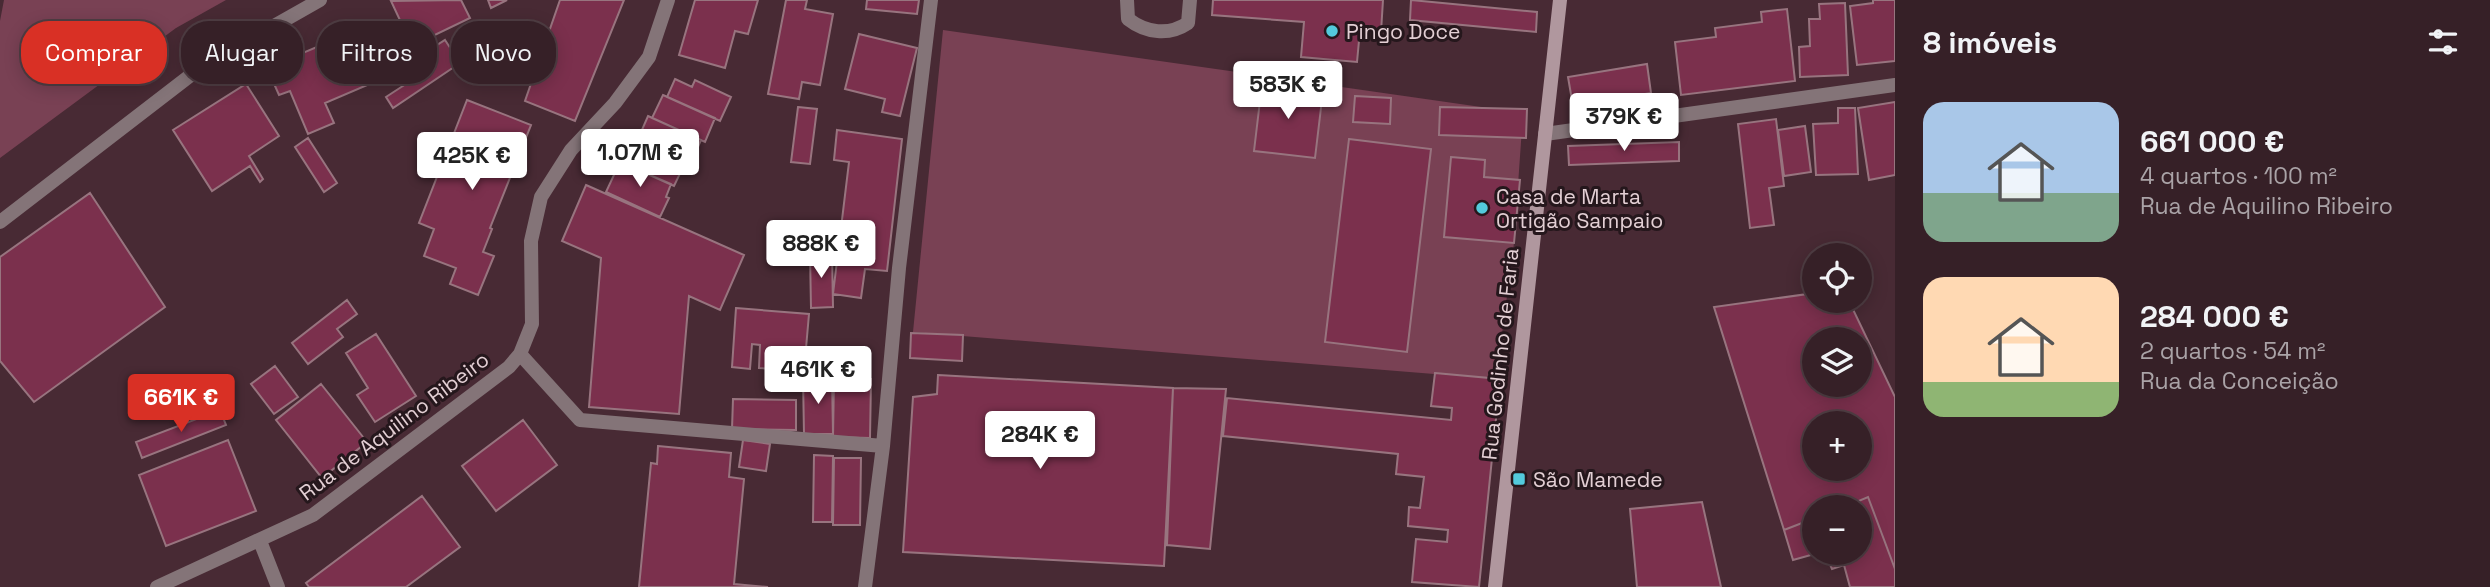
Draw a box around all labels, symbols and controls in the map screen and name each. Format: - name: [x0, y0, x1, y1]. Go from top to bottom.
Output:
- place label: Pingo Doce: [1346, 18, 1460, 45]
- chip: Comprar: [21, 21, 167, 84]
- chip: Alugar: [181, 21, 303, 84]
- chip: Filtros: [317, 21, 437, 84]
- chip: Novo: [451, 21, 556, 84]
- marker: Pingo Doce: [1324, 23, 1340, 39]
- text: 8 imóveis: [1923, 23, 2057, 62]
- icon: filters: [2424, 23, 2462, 61]
- pin: 583K €: [1231, 61, 1345, 121]
- text: 583K €: [1249, 69, 1327, 99]
- pin: 379K €: [1567, 94, 1681, 153]
- text: 379K €: [1586, 101, 1662, 131]
- text: 661 000 €: [2140, 122, 2284, 161]
- pin: 1.07M €: [575, 130, 705, 189]
- icon: home: [1979, 130, 2063, 214]
- pin: 425K €: [415, 132, 529, 192]
- text: 1.07M €: [597, 137, 683, 167]
- text: 425K €: [433, 140, 511, 170]
- text: 4 quartos · 100 m²: [2140, 161, 2337, 191]
- place label: Casa de Marta Ortigão Sampaio: [1496, 183, 1663, 234]
- text: Rua de Aquilino Ribeiro: [2140, 191, 2393, 221]
- marker: Casa de Marta Ortigão Sampaio: [1474, 200, 1490, 216]
- pin: 888K €: [764, 220, 878, 280]
- text: 888K €: [782, 228, 860, 258]
- map controls: [1802, 243, 1872, 565]
- button: locate: [1802, 243, 1872, 313]
- street label: Rua Godinho de Faria: [1475, 247, 1525, 461]
- text: 284 000 €: [2140, 297, 2289, 336]
- icon: home: [1979, 305, 2063, 389]
- button: layers: [1802, 327, 1872, 397]
- text: 2 quartos · 54 m²: [2140, 336, 2325, 366]
- street label: Rua de Aquilino Ribeiro: [294, 346, 494, 506]
- pin: 461K €: [761, 346, 875, 406]
- text: 461K €: [781, 354, 855, 384]
- text: Rua da Conceição: [2140, 366, 2339, 396]
- pin: 661K €: [124, 374, 238, 434]
- text: 661K €: [144, 382, 218, 412]
- button: +: [1802, 411, 1872, 481]
- pin: 284K €: [983, 412, 1097, 471]
- text: 284K €: [1001, 419, 1079, 449]
- place label: São Mamede: [1533, 466, 1663, 493]
- marker: São Mamede: [1511, 471, 1527, 487]
- button: −: [1802, 495, 1872, 565]

